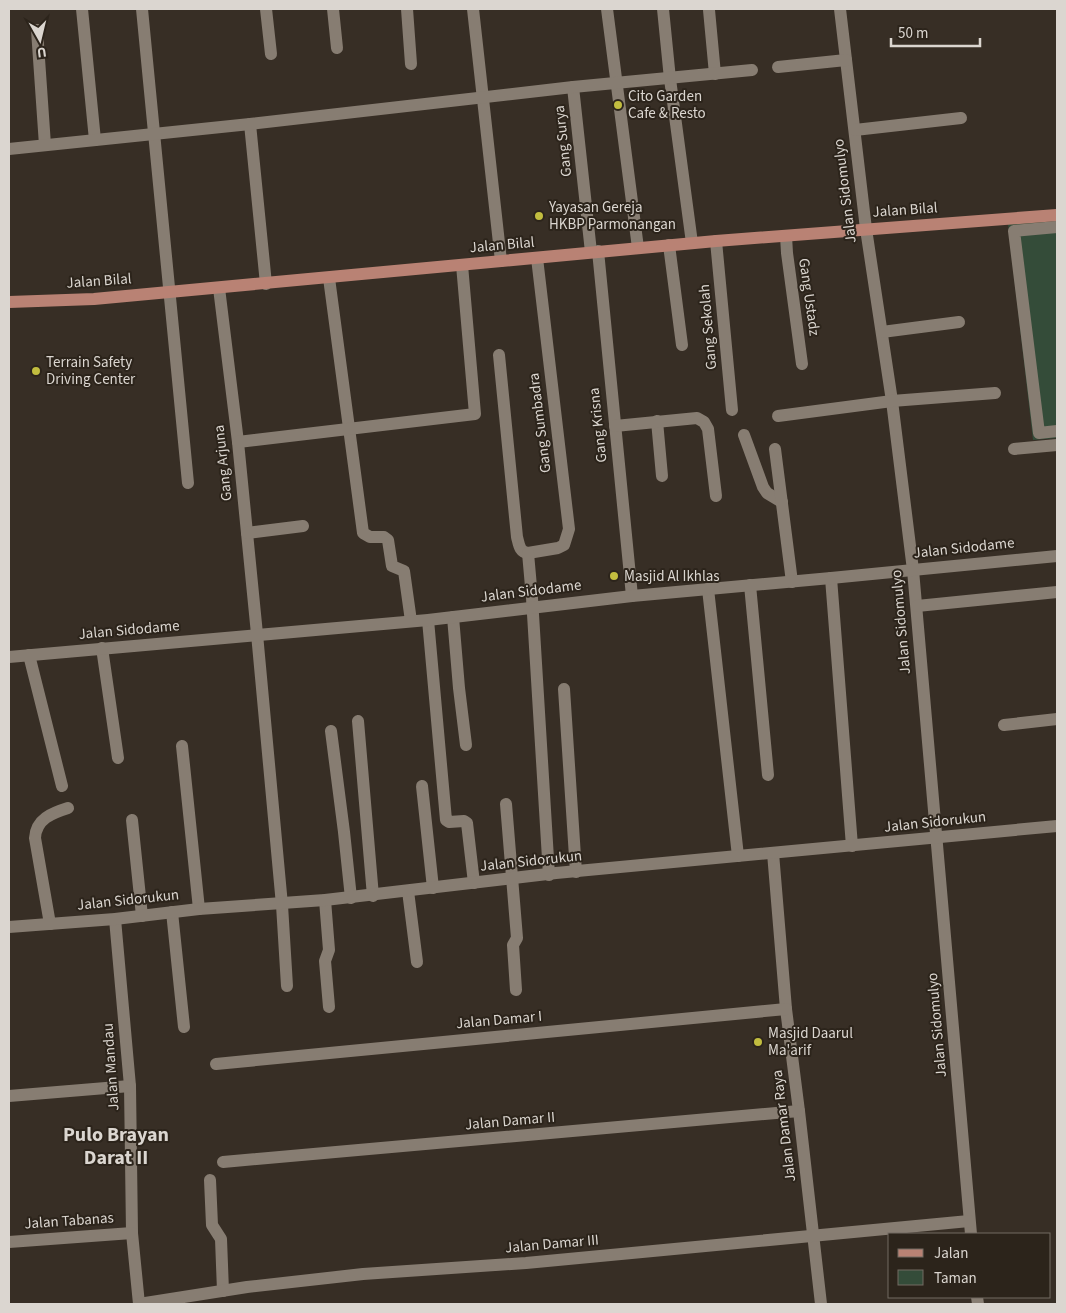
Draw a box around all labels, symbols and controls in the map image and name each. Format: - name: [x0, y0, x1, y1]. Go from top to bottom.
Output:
- north arrow: [15, 15, 65, 65]
- scale bar: [891, 15, 980, 47]
- text: 50 m: [898, 23, 928, 44]
- text: U: [36, 41, 48, 62]
- place label: Cito Garden Cafe & Resto: [628, 86, 706, 124]
- marker: Cito Garden Cafe & Resto: [612, 99, 624, 111]
- street label: Gang Surya: [549, 104, 577, 178]
- street label: Jalan Sidomulyo: [828, 138, 862, 244]
- place label: Yayasan Gereja HKBP Parmonangan: [548, 197, 676, 235]
- street label: Jalan Bilal: [872, 197, 938, 223]
- marker: Yayasan Gereja HKBP Parmonangan: [533, 210, 545, 222]
- street label: Jalan Bilal: [469, 232, 535, 258]
- street label: Gang Ustadz: [793, 257, 825, 337]
- street label: Jalan Bilal: [66, 268, 132, 294]
- street label: Gang Sekolah: [694, 283, 722, 371]
- place label: Terrain Safety Driving Center: [46, 352, 136, 390]
- marker: Terrain Safety Driving Center: [30, 365, 42, 377]
- street label: Gang Sumbadra: [523, 372, 557, 474]
- street label: Gang Krisna: [584, 386, 612, 464]
- street label: Gang Arjuna: [209, 424, 237, 502]
- street label: Jalan Sidodame: [913, 532, 1015, 564]
- place label: Masjid Al Ikhlas: [624, 566, 720, 587]
- street label: Jalan Sidomulyo: [886, 569, 916, 675]
- marker: Masjid Al Ikhlas: [608, 570, 620, 582]
- street label: Jalan Sidodame: [479, 574, 583, 608]
- street label: Jalan Sidodame: [78, 615, 180, 645]
- street label: Jalan Sidorukun: [883, 806, 987, 838]
- street label: Jalan Sidorukun: [479, 845, 583, 877]
- street label: Jalan Sidorukun: [76, 884, 180, 916]
- street label: Jalan Sidomulyo: [922, 972, 952, 1078]
- street label: Jalan Damar I: [455, 1006, 543, 1034]
- street label: Jalan Mandau: [97, 1022, 125, 1112]
- place label: Masjid Daarul Ma'arif: [768, 1023, 853, 1061]
- marker: Masjid Daarul Ma'arif: [752, 1036, 764, 1048]
- street label: Jalan Damar Raya: [767, 1069, 801, 1183]
- street label: Jalan Damar II: [464, 1107, 556, 1135]
- district label: Pulo Brayan Darat II: [63, 1121, 169, 1172]
- street label: Jalan Tabanas: [24, 1207, 114, 1235]
- street label: Jalan Damar III: [504, 1229, 600, 1259]
- legend: [888, 1233, 1051, 1298]
- text: Jalan: [934, 1243, 968, 1264]
- text: Taman: [934, 1268, 977, 1289]

